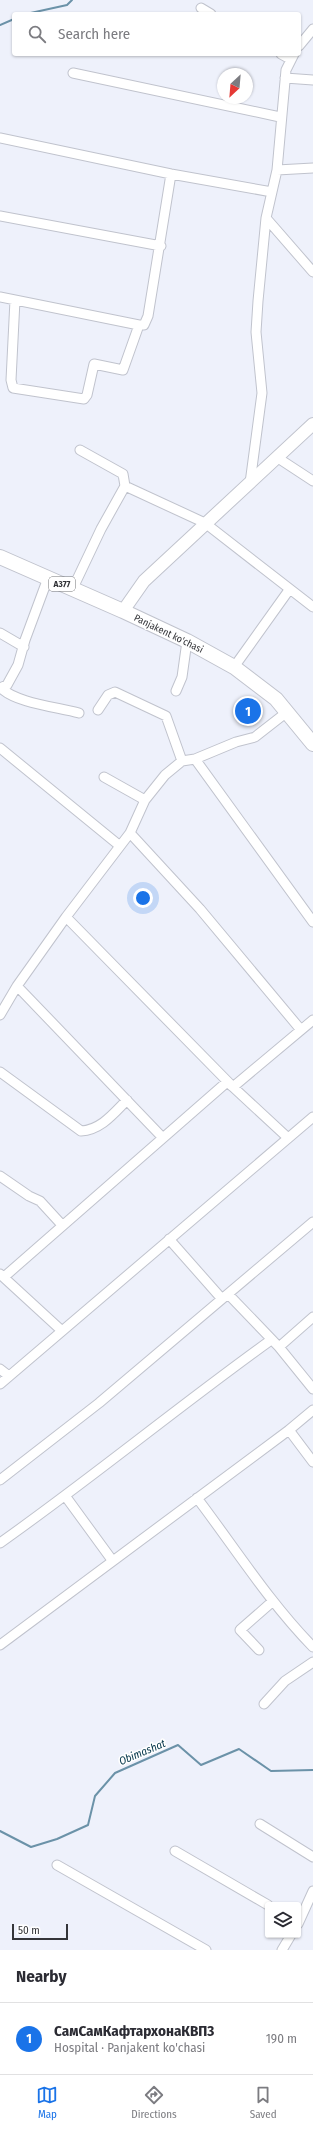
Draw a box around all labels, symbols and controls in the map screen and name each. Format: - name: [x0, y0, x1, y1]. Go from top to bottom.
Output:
- search box: [12, 12, 301, 56]
- icon: search: [26, 23, 48, 45]
- text: Search here: [58, 25, 130, 43]
- north arrow: [217, 68, 253, 104]
- road number: A377: [49, 577, 75, 591]
- street label: Panjakent ko'chasi: [132, 612, 205, 656]
- pin: 1: [235, 696, 261, 726]
- your location: [133, 888, 153, 908]
- water label: Obimashat: [117, 1737, 168, 1768]
- map controls: [265, 1902, 301, 1938]
- button: layers: [265, 1902, 301, 1938]
- scale bar: [12, 1922, 68, 1941]
- text: 50 m: [18, 1924, 40, 1937]
- text: Nearby: [16, 1966, 67, 1987]
- text: СамСамКафтархонаКВП3: [54, 2022, 214, 2040]
- text: 1: [26, 2031, 32, 2046]
- text: 190 m: [266, 2031, 297, 2046]
- text: Hospital · Panjakent ko'chasi: [54, 2040, 205, 2055]
- tab: Map: [36, 2084, 58, 2121]
- tab: Directions: [131, 2084, 177, 2121]
- tab: Saved: [250, 2084, 277, 2121]

